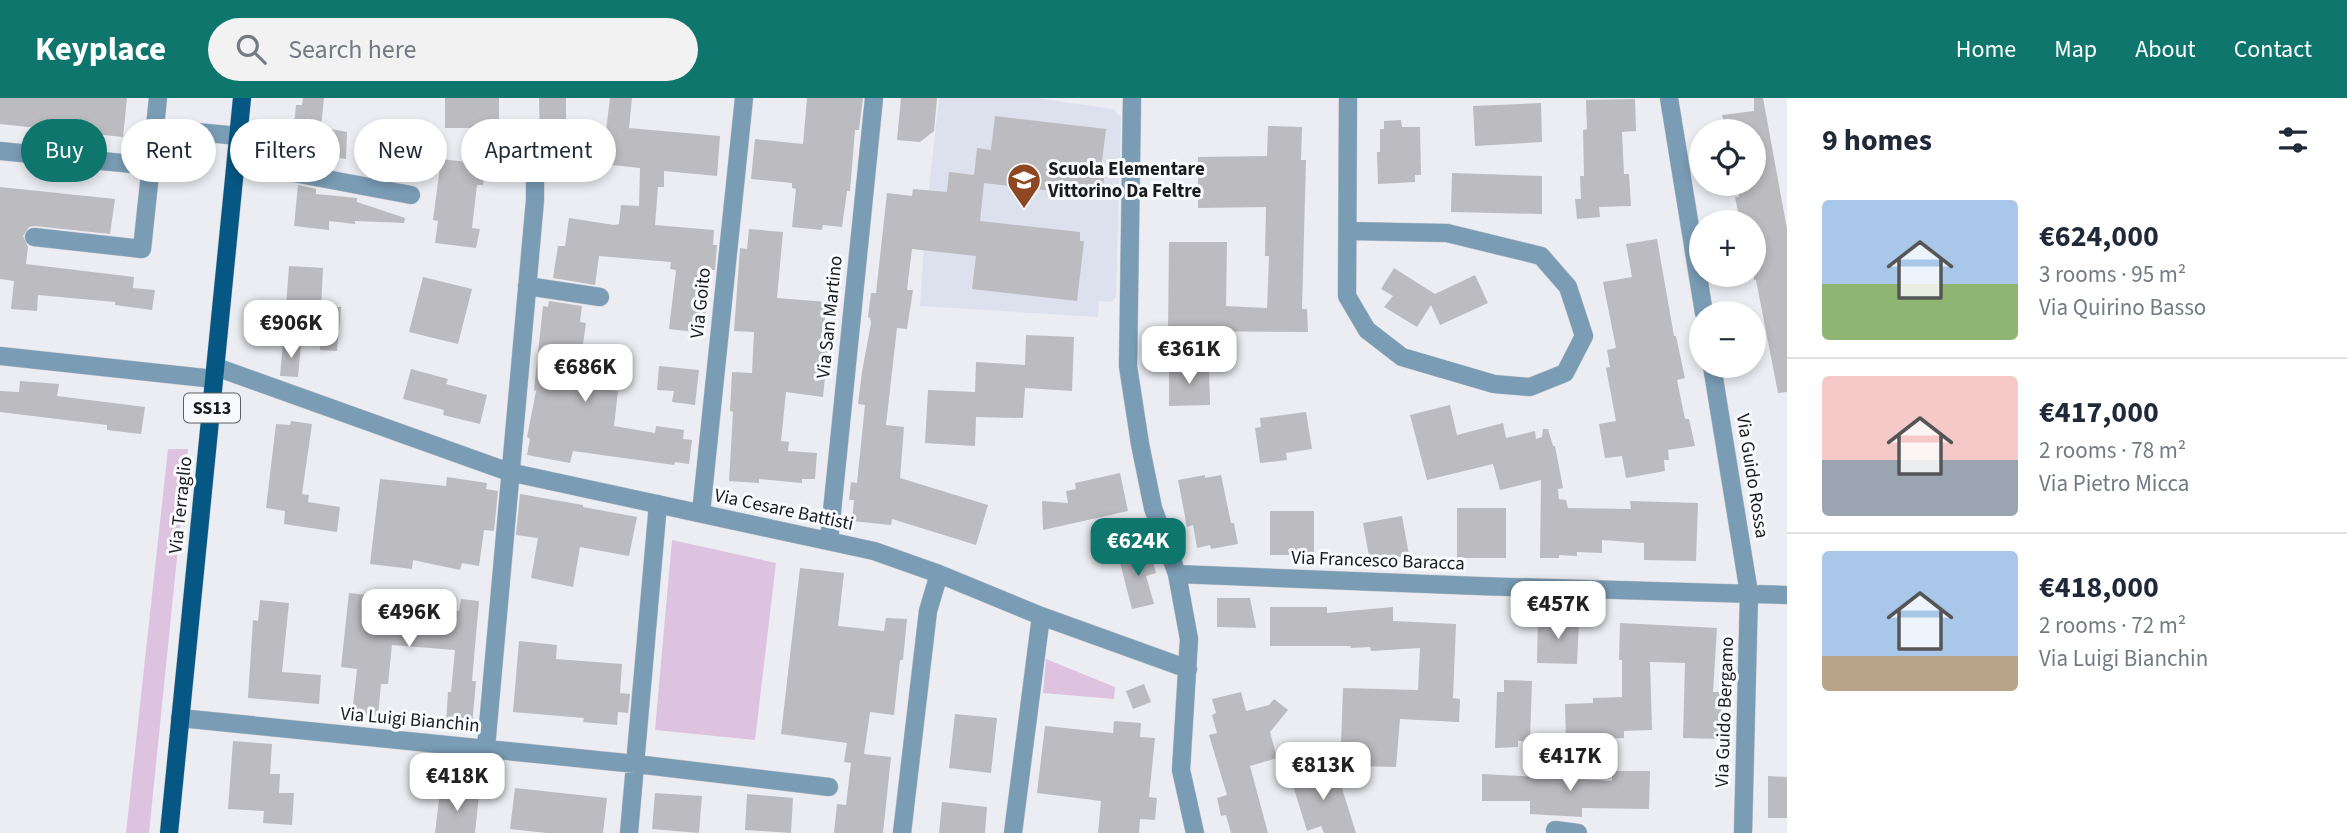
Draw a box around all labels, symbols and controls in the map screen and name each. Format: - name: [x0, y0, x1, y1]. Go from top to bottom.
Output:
- search box: [208, 18, 698, 81]
- text: Keyplace: [35, 26, 166, 73]
- icon: search: [232, 30, 270, 68]
- text: Search here: [288, 31, 416, 68]
- text: Home: [1956, 32, 2016, 67]
- text: Map: [2054, 32, 2097, 67]
- text: About: [2135, 32, 2196, 67]
- text: Contact: [2234, 32, 2312, 67]
- chip: Buy: [21, 119, 107, 182]
- chip: Rent: [121, 119, 216, 182]
- chip: Filters: [230, 119, 340, 182]
- chip: New: [354, 119, 447, 182]
- chip: Apartment: [461, 119, 616, 182]
- map controls: [1689, 119, 1766, 378]
- button: locate: [1689, 119, 1766, 196]
- text: 9 homes: [1822, 119, 1932, 162]
- icon: filters: [2274, 121, 2312, 159]
- place label: Scuola Elementare Vittorino Da Feltre: [1047, 156, 1205, 205]
- school or university icon: Scuola Elementare Vittorino Da Feltre: [1005, 161, 1043, 210]
- button: +: [1689, 210, 1766, 287]
- text: €624,000: [2039, 215, 2159, 258]
- icon: home: [1878, 228, 1962, 312]
- street label: Via San Martino: [810, 254, 850, 380]
- text: 3 rooms · 95 m²: [2039, 258, 2186, 291]
- street label: Via Goito: [684, 266, 718, 340]
- text: Via Quirino Basso: [2039, 291, 2206, 324]
- pin: €906K: [242, 300, 340, 360]
- button: −: [1689, 301, 1766, 378]
- text: €906K: [260, 306, 322, 339]
- pin: €361K: [1140, 327, 1238, 386]
- text: €361K: [1158, 332, 1220, 365]
- pin: €686K: [536, 344, 634, 404]
- text: €686K: [554, 350, 616, 383]
- text: €417,000: [2039, 391, 2159, 434]
- road number: SS13: [184, 394, 240, 422]
- icon: home: [1878, 404, 1962, 488]
- street label: Via Guido Rossa: [1729, 412, 1775, 540]
- text: 2 rooms · 78 m²: [2039, 434, 2186, 467]
- street label: Via Terraglio: [162, 455, 200, 555]
- text: Via Pietro Micca: [2039, 467, 2189, 500]
- street label: Via Cesare Battisti: [712, 482, 856, 538]
- pin: €624K: [1089, 518, 1187, 578]
- text: €624K: [1107, 524, 1169, 557]
- street label: Via Francesco Baracca: [1291, 544, 1465, 578]
- text: €418,000: [2039, 566, 2159, 609]
- icon: home: [1878, 579, 1962, 663]
- pin: €457K: [1509, 582, 1607, 641]
- text: €457K: [1527, 587, 1589, 620]
- pin: €496K: [360, 589, 458, 649]
- text: €496K: [378, 595, 440, 628]
- text: 2 rooms · 72 m²: [2039, 609, 2186, 642]
- street label: Via Guido Bergamo: [1709, 636, 1741, 788]
- text: Via Luigi Bianchin: [2039, 642, 2208, 675]
- street label: Via Luigi Bianchin: [339, 700, 481, 740]
- pin: €417K: [1521, 734, 1619, 793]
- text: €417K: [1539, 739, 1601, 772]
- pin: €813K: [1274, 742, 1372, 802]
- text: €813K: [1292, 748, 1354, 781]
- pin: €418K: [408, 754, 506, 813]
- text: €418K: [426, 759, 488, 792]

